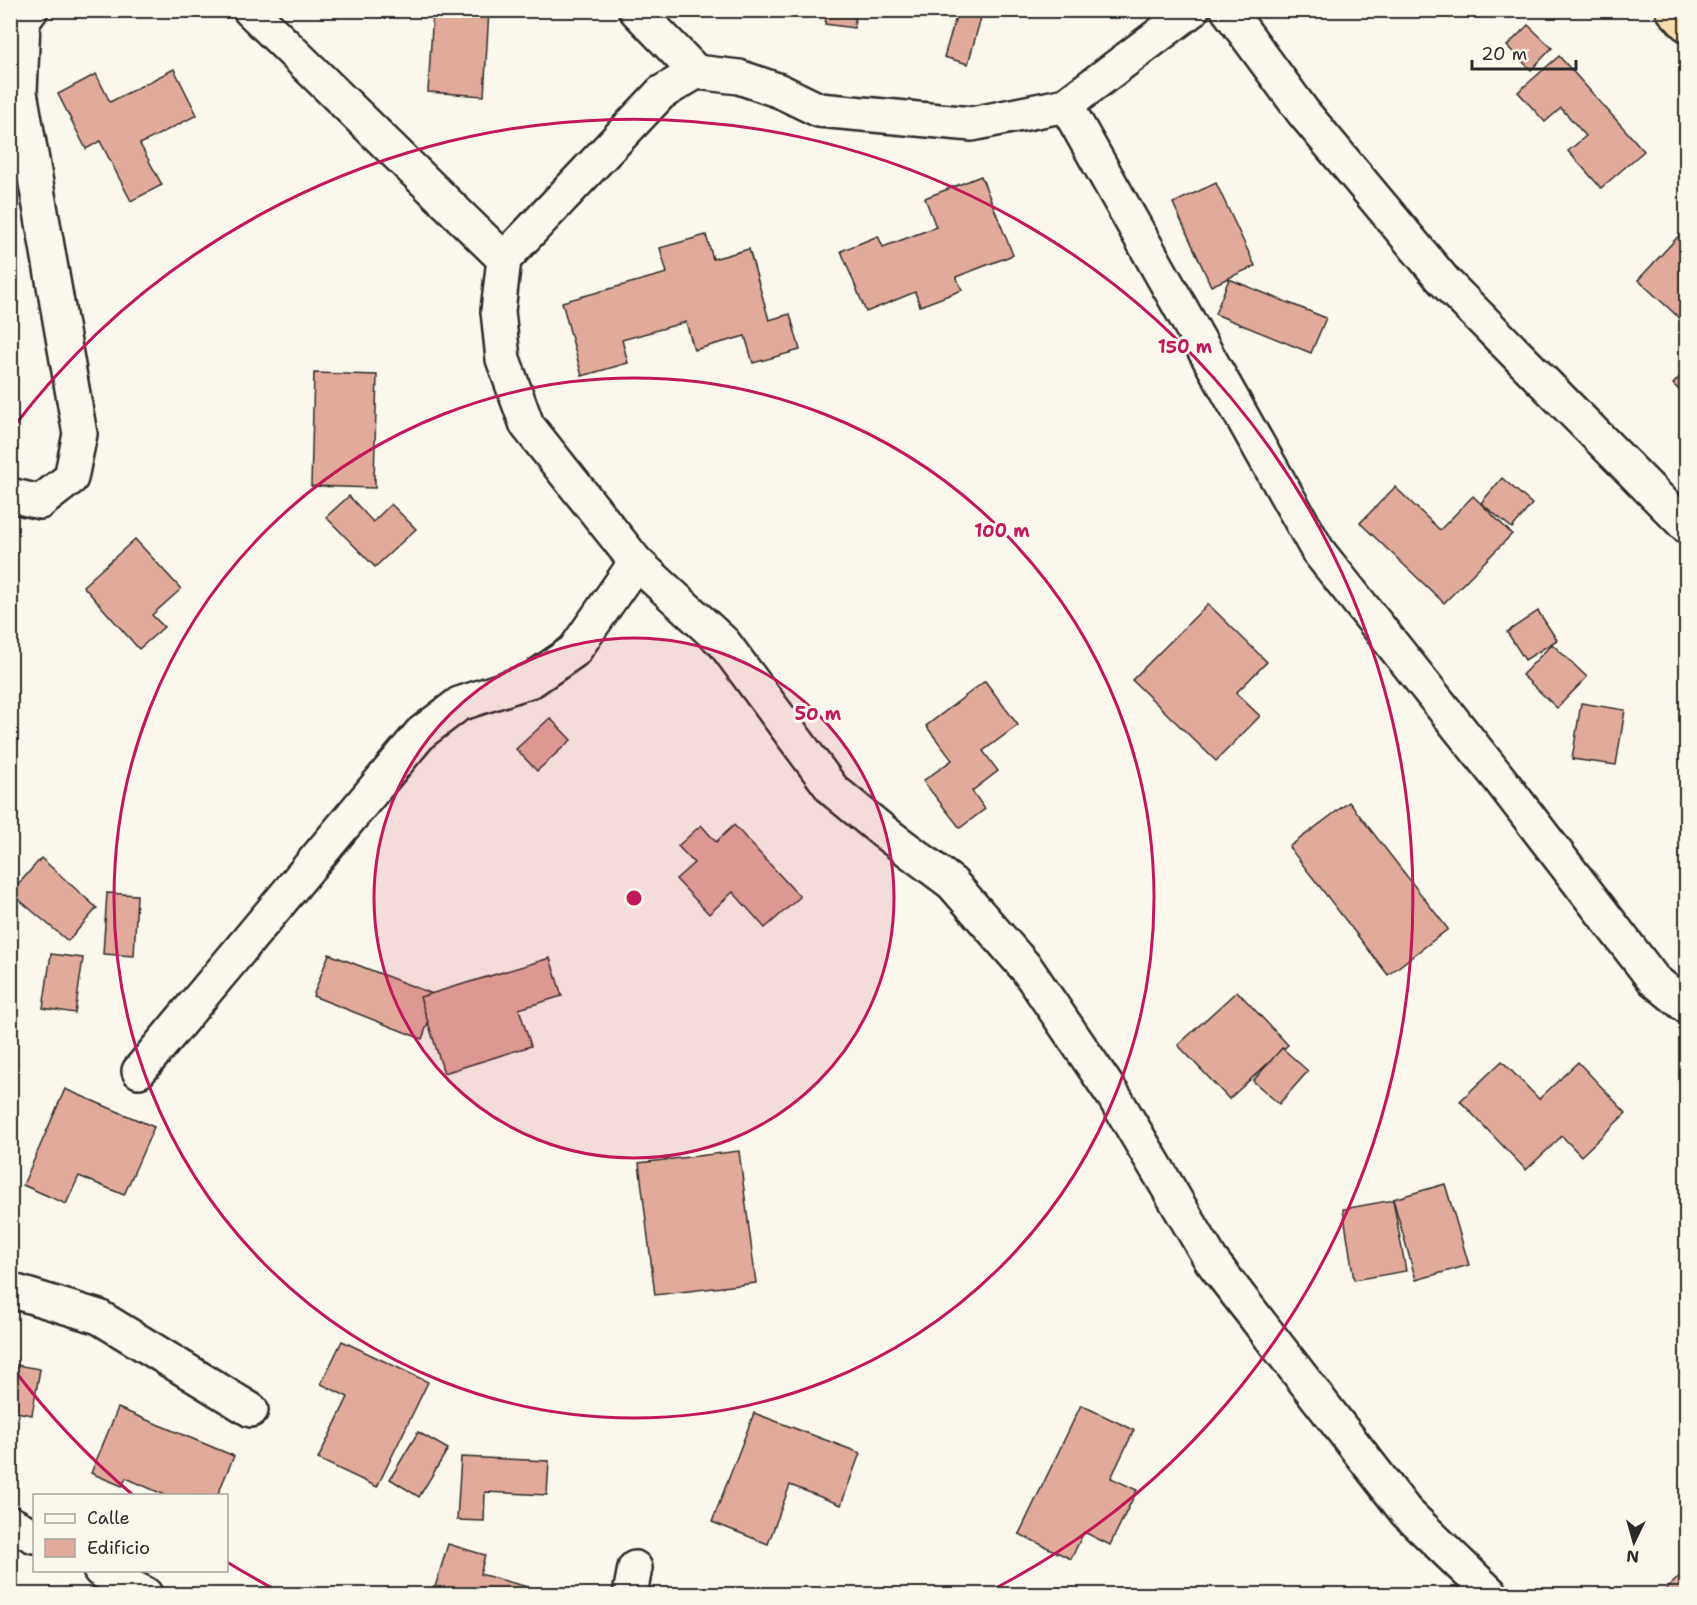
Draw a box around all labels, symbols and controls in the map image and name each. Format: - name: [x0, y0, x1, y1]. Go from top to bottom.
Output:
- scale bar: [1472, 33, 1576, 71]
- text: 20 m: [1481, 42, 1527, 66]
- text: 150 m: [1158, 335, 1213, 359]
- text: 100 m: [974, 519, 1030, 543]
- text: 50 m: [795, 702, 842, 726]
- centre of rings: [624, 888, 644, 908]
- legend: [33, 1494, 228, 1572]
- text: Calle: [87, 1506, 130, 1530]
- north arrow: [1604, 1512, 1664, 1572]
- text: Edificio: [87, 1536, 150, 1560]
- text: N: [1626, 1545, 1640, 1567]

